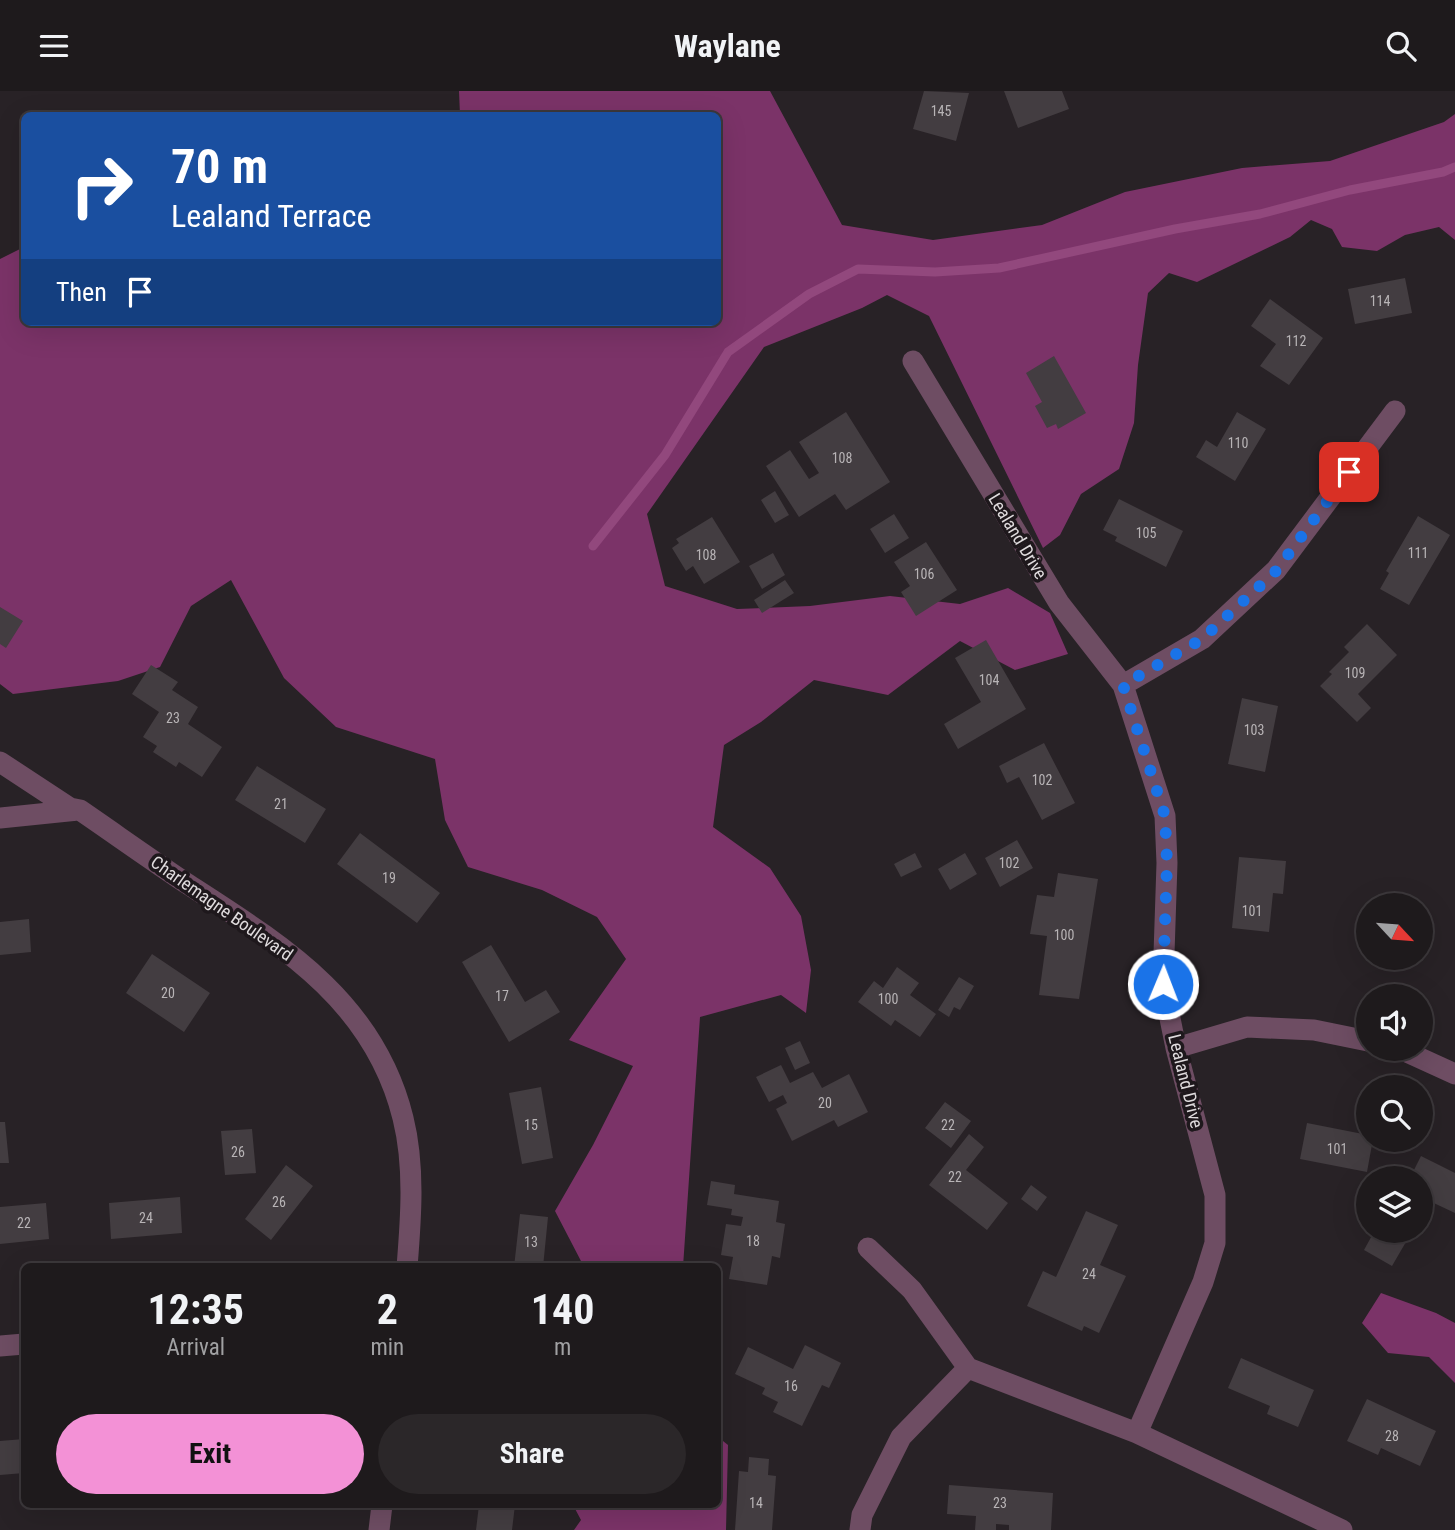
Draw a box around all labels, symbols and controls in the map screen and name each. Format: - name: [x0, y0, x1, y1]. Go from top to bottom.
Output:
- icon: menu: [35, 27, 73, 65]
- text: Waylane: [674, 27, 781, 65]
- icon: search: [1382, 27, 1420, 65]
- house number: 145: [931, 103, 951, 119]
- text: 70 m: [171, 138, 268, 195]
- icon: right: [56, 140, 147, 231]
- text: Lealand Terrace: [171, 197, 371, 235]
- icon: arrive: [121, 273, 159, 311]
- text: Then: [56, 277, 107, 307]
- house number: 114: [1370, 293, 1390, 309]
- house number: 112: [1286, 333, 1306, 349]
- house number: 110: [1228, 435, 1248, 451]
- pin: [1319, 442, 1379, 502]
- house number: 108: [832, 450, 852, 466]
- icon: arrive: [1330, 453, 1368, 491]
- street label: Lealand Drive: [984, 489, 1052, 583]
- house number: 105: [1136, 525, 1156, 541]
- house number: 111: [1408, 545, 1428, 561]
- house number: 108: [696, 547, 716, 563]
- house number: 106: [914, 566, 934, 582]
- house number: 109: [1345, 665, 1365, 681]
- house number: 104: [979, 672, 999, 688]
- house number: 23: [166, 710, 180, 726]
- house number: 103: [1244, 722, 1264, 738]
- house number: 102: [1032, 772, 1052, 788]
- house number: 21: [274, 796, 288, 812]
- street label: Charlemagne Boulevard: [147, 851, 297, 965]
- house number: 102: [999, 855, 1019, 871]
- house number: 19: [382, 870, 396, 886]
- north arrow: [1356, 893, 1433, 969]
- map controls: [1356, 893, 1433, 1243]
- house number: 101: [1242, 903, 1262, 919]
- house number: 100: [1054, 927, 1074, 943]
- position arrow: [1126, 947, 1200, 1021]
- button: sound: [1356, 984, 1433, 1061]
- house number: 20: [161, 985, 175, 1001]
- house number: 17: [495, 988, 509, 1004]
- house number: 100: [878, 991, 898, 1007]
- street label: Lealand Drive: [1164, 1032, 1208, 1130]
- button: search: [1356, 1075, 1433, 1152]
- house number: 20: [818, 1095, 832, 1111]
- house number: 15: [524, 1117, 538, 1133]
- house number: 22: [941, 1117, 955, 1133]
- house number: 101: [1327, 1141, 1347, 1157]
- house number: 26: [231, 1144, 245, 1160]
- button: layers: [1356, 1166, 1433, 1243]
- house number: 22: [948, 1169, 962, 1185]
- house number: 26: [272, 1194, 286, 1210]
- house number: 24: [139, 1210, 153, 1226]
- house number: 22: [17, 1215, 31, 1231]
- house number: 18: [746, 1233, 760, 1249]
- house number: 13: [524, 1234, 538, 1250]
- house number: 24: [1082, 1266, 1096, 1282]
- text: 12:35: [148, 1285, 244, 1334]
- text: 2: [377, 1285, 398, 1334]
- text: 140: [531, 1285, 594, 1334]
- text: Arrival: [166, 1334, 225, 1361]
- text: min: [370, 1334, 404, 1361]
- text: m: [554, 1334, 571, 1361]
- house number: 16: [784, 1378, 798, 1394]
- button: Exit: [56, 1414, 364, 1494]
- button: Share: [378, 1414, 686, 1494]
- house number: 28: [1385, 1428, 1399, 1444]
- house number: 14: [749, 1495, 763, 1511]
- house number: 23: [993, 1495, 1007, 1511]

